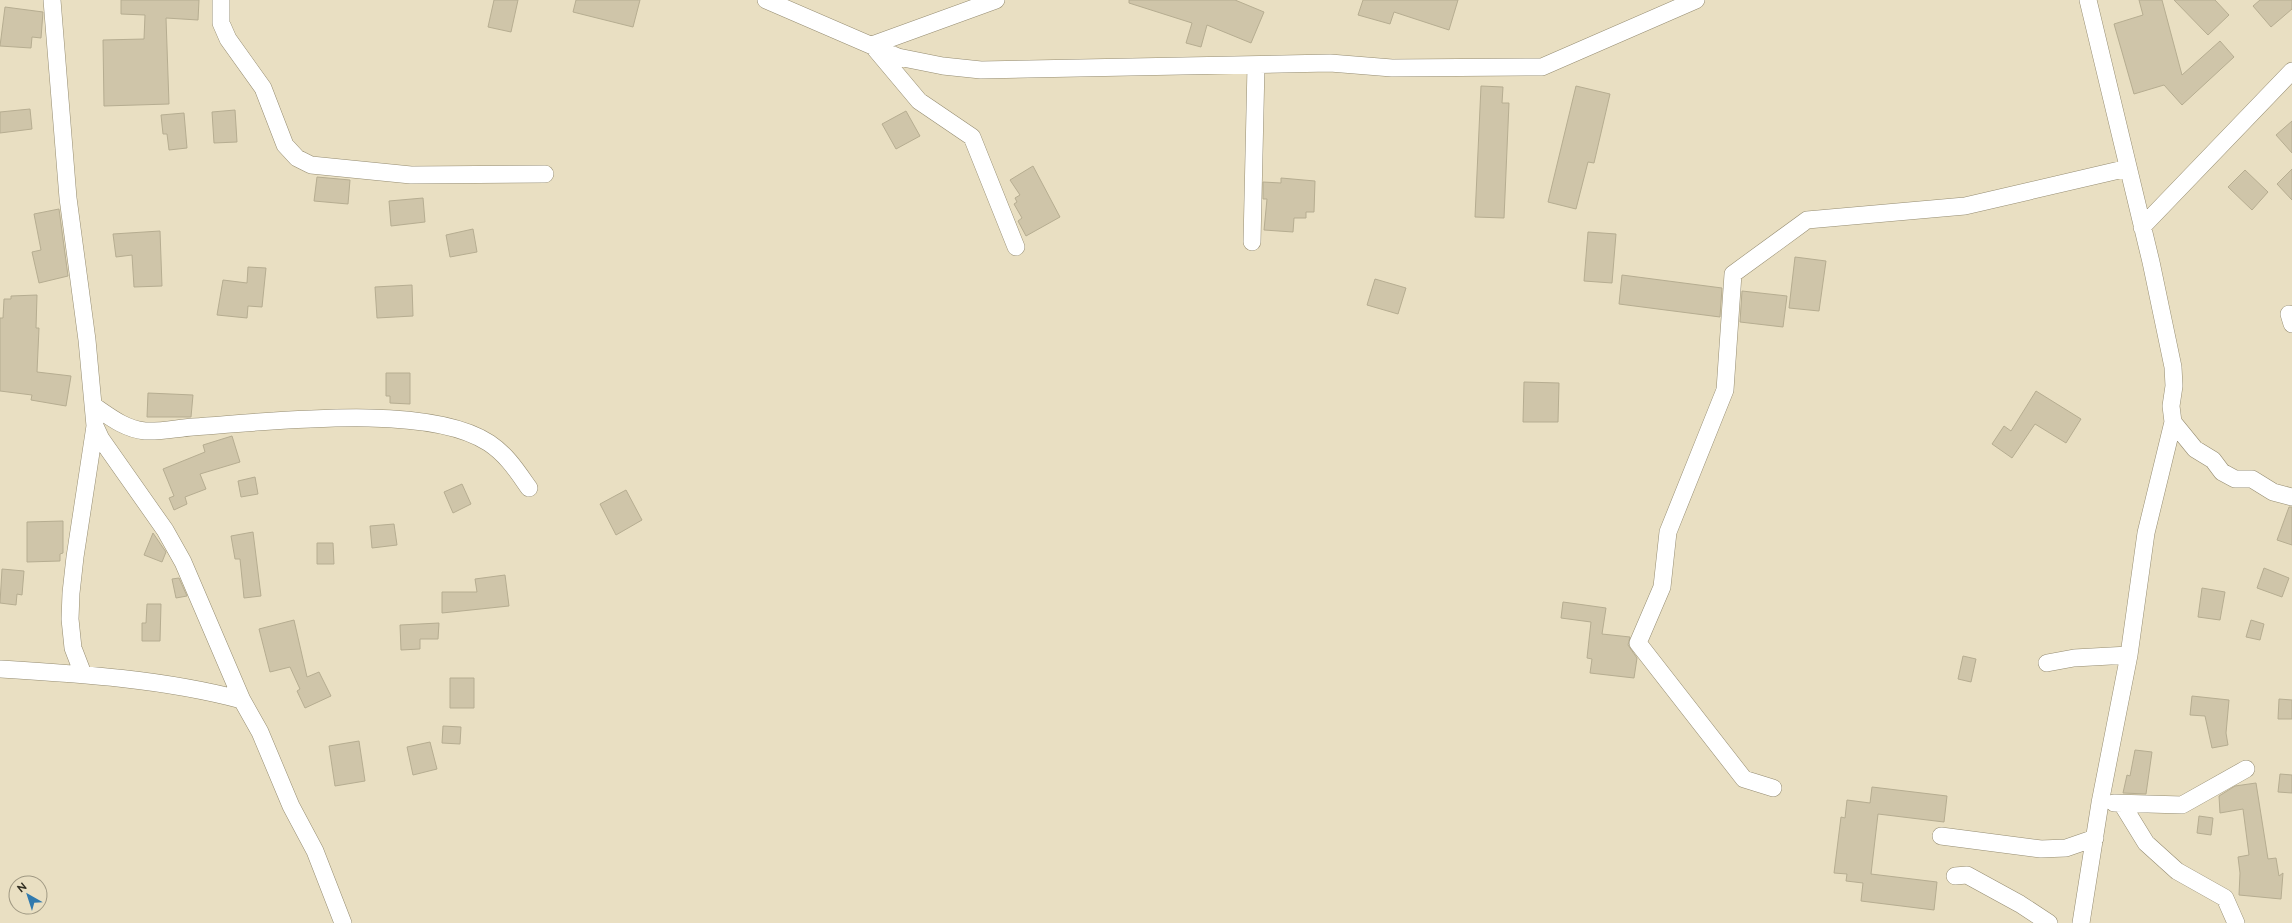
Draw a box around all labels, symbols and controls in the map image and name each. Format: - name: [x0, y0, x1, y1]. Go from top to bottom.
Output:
- north arrow: [8, 875, 48, 915]
- text: N: [15, 880, 29, 895]

